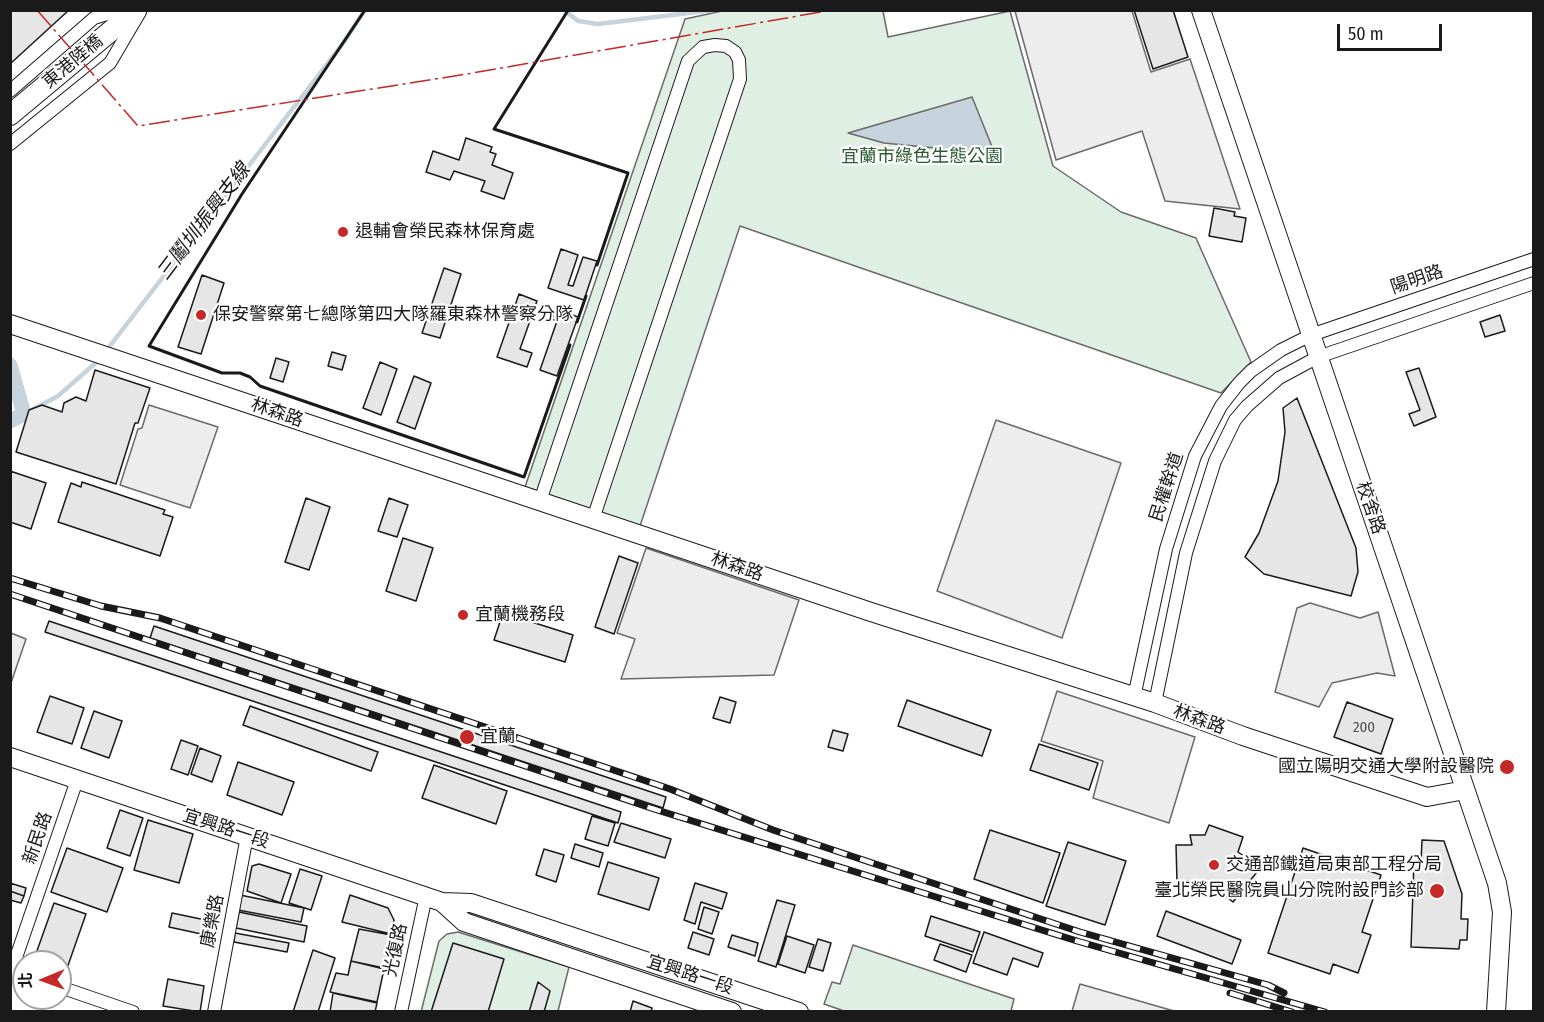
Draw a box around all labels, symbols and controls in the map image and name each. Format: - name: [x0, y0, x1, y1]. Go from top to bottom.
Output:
- scale bar: [1340, 12, 1445, 50]
- text: 50 m: [1348, 23, 1384, 45]
- street label: 東港陸橋: [38, 31, 108, 93]
- park label: 宜蘭市綠色生態公園: [841, 146, 1003, 168]
- water label: 三鬮圳振興支線: [152, 159, 256, 285]
- place label: 退輔會榮民森林保育處: [355, 221, 535, 243]
- marker: 退輔會榮民森林保育處: [336, 225, 350, 239]
- street label: 陽明路: [1388, 261, 1446, 299]
- place label: 保安警察第七總隊第四大隊羅東森林警察分隊: [213, 304, 573, 326]
- marker: 保安警察第七總隊第四大隊羅東森林警察分隊: [194, 308, 208, 322]
- street label: 林森路: [248, 394, 306, 432]
- street label: 民權幹道: [1146, 449, 1188, 525]
- street label: 校舍路: [1351, 479, 1389, 537]
- street label: 林森路: [708, 548, 766, 586]
- place label: 宜蘭機務段: [475, 604, 565, 626]
- marker: 宜蘭機務段: [456, 608, 470, 622]
- street label: 林森路: [1170, 701, 1228, 739]
- house number: 200: [1353, 719, 1375, 737]
- place label: 宜蘭: [480, 726, 516, 748]
- marker: 宜蘭: [458, 728, 476, 746]
- place label: 國立陽明交通大學附設醫院: [1278, 756, 1494, 778]
- marker: 國立陽明交通大學附設醫院: [1498, 758, 1516, 776]
- street label: 宜興路一段: [180, 805, 272, 853]
- street label: 新民路: [19, 809, 57, 867]
- place label: 交通部鐵道局東部工程分局: [1226, 854, 1442, 876]
- marker: 交通部鐵道局東部工程分局: [1207, 858, 1221, 872]
- place label: 臺北榮民醫院員山分院附設門診部: [1154, 880, 1424, 902]
- marker: 臺北榮民醫院員山分院附設門診部: [1428, 882, 1446, 900]
- street label: 康樂路: [197, 892, 229, 950]
- street label: 光復路: [380, 921, 412, 979]
- north arrow: [12, 950, 72, 1010]
- street label: 宜興路一段: [644, 951, 736, 999]
- text: 北: [16, 972, 35, 988]

